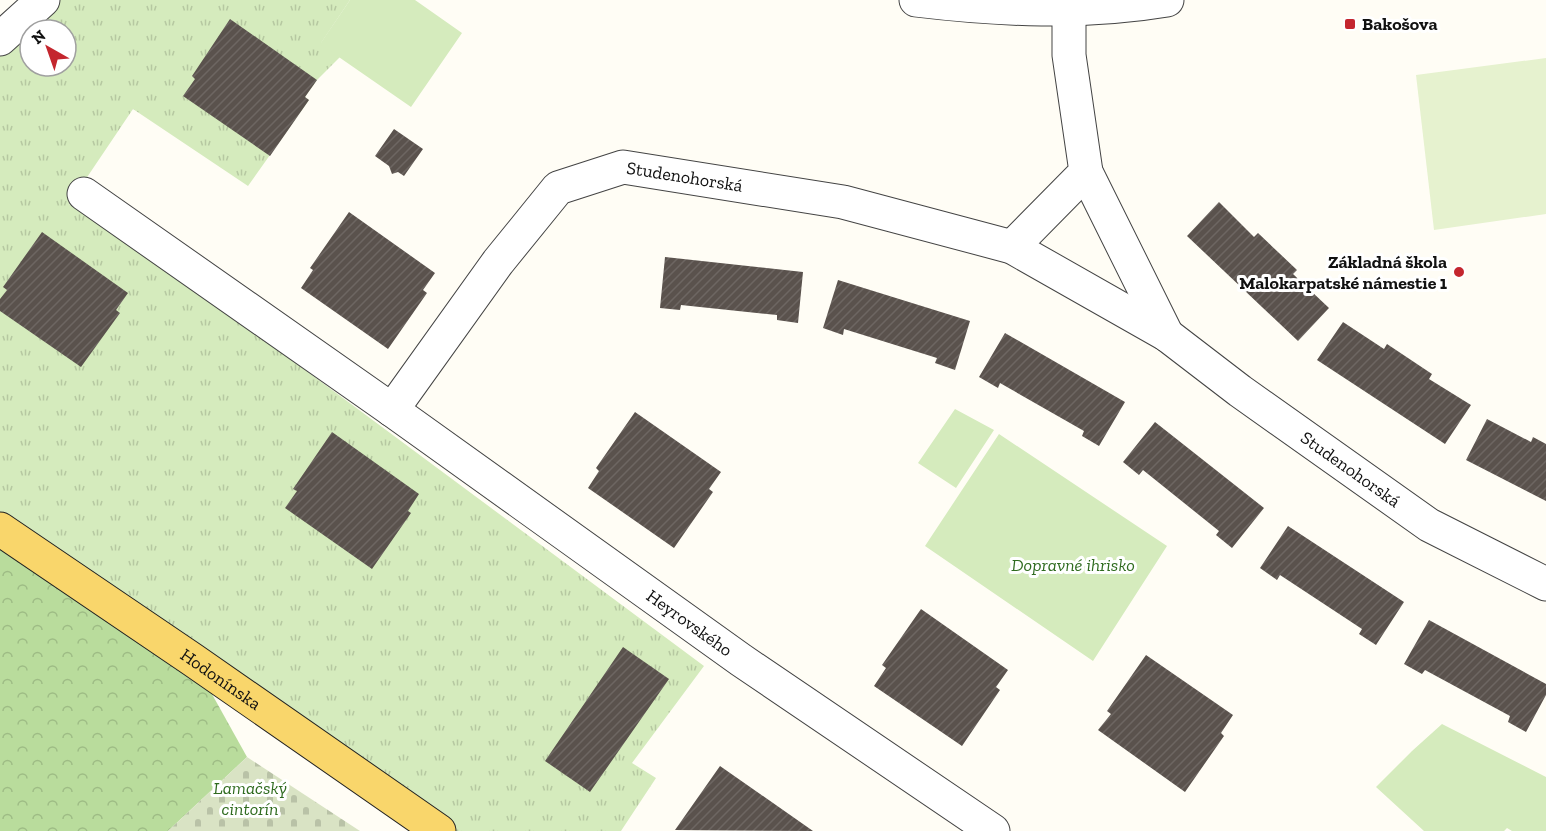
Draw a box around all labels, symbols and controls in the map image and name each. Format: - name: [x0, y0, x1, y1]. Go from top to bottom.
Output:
- place label: Bakošova: [1362, 13, 1438, 35]
- marker: Bakošova: [1343, 17, 1357, 31]
- north arrow: [18, 18, 78, 78]
- text: N: [28, 26, 49, 48]
- street label: Studenohorská: [625, 157, 744, 197]
- place label: Základná škola Malokarpatské námestie 1: [1239, 251, 1447, 294]
- marker: Základná škola Malokarpatské námestie 1: [1452, 265, 1466, 279]
- street label: Studenohorská: [1296, 426, 1405, 512]
- park label: Dopravné ihrisko: [1011, 554, 1135, 576]
- street label: Heyrovského: [642, 585, 737, 661]
- street label: Hodonínska: [176, 644, 265, 715]
- park label: Lamačský cintorín: [213, 777, 287, 820]

